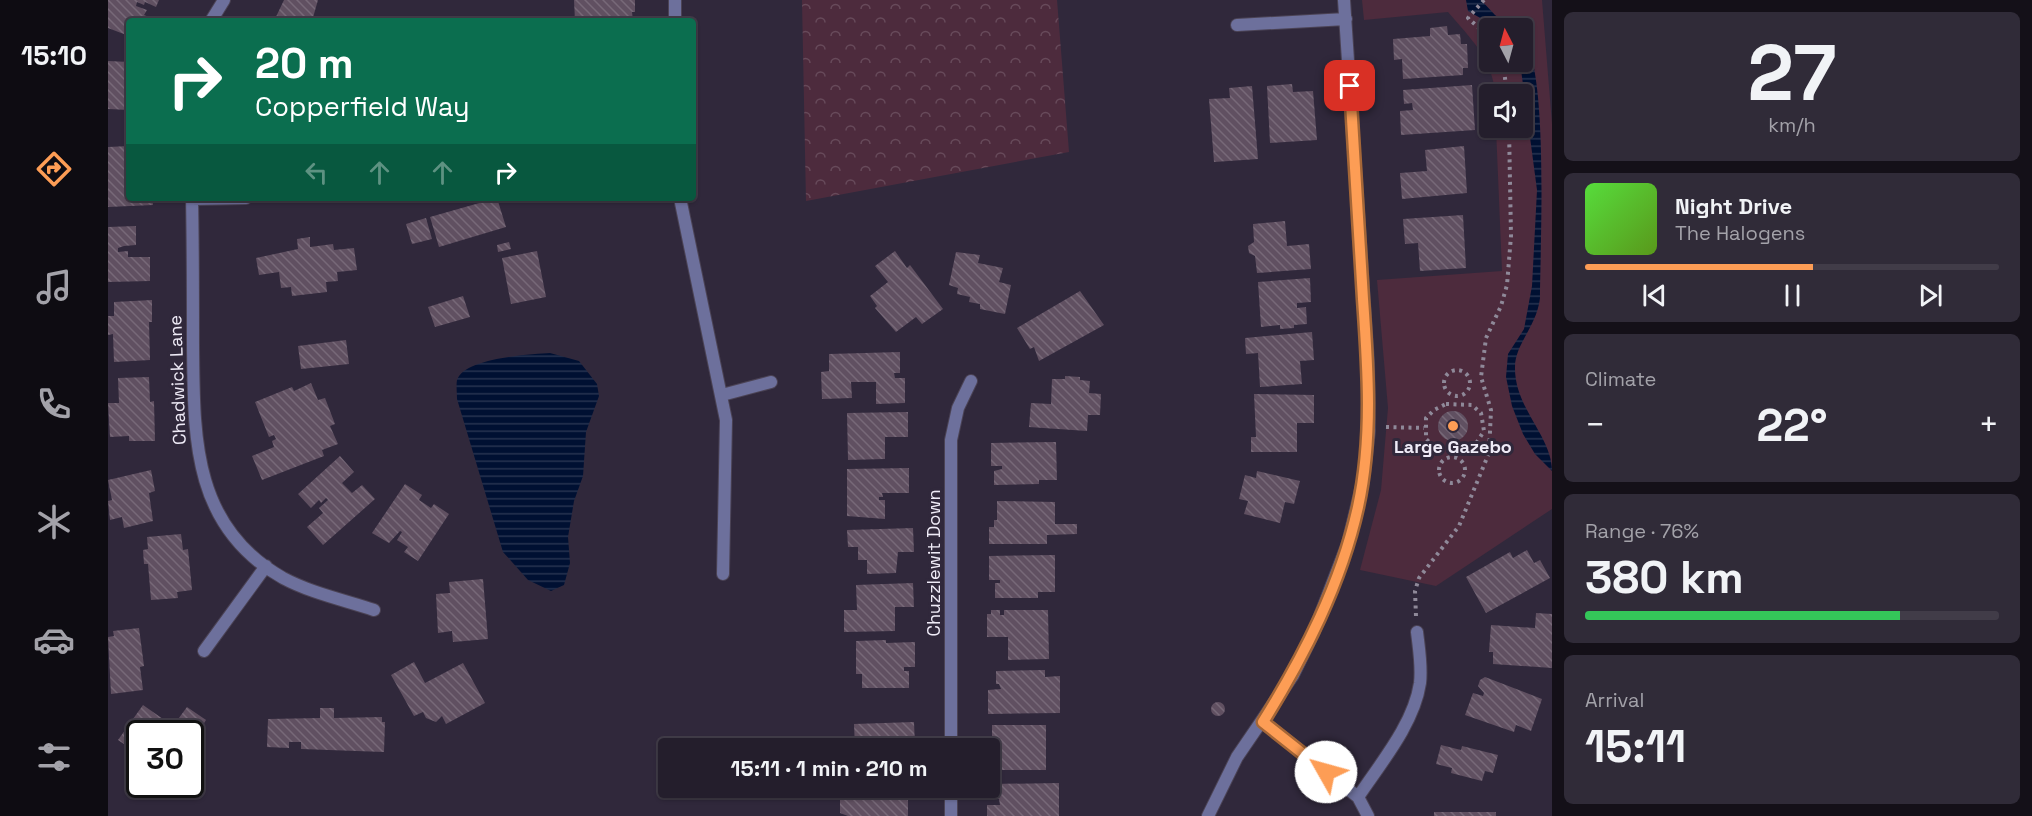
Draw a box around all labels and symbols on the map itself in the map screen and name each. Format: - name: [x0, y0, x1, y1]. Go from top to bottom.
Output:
- north arrow: [1479, 18, 1533, 72]
- pin: [1324, 60, 1375, 111]
- street label: Chadwick Lane: [163, 315, 191, 445]
- marker: Large Gazebo: [1446, 419, 1460, 433]
- place label: Large Gazebo: [1394, 435, 1512, 458]
- street label: Chuzzlewit Down: [922, 489, 945, 637]
- speed limit sign: 30: [126, 720, 204, 798]
- position arrow: [1294, 740, 1358, 804]

